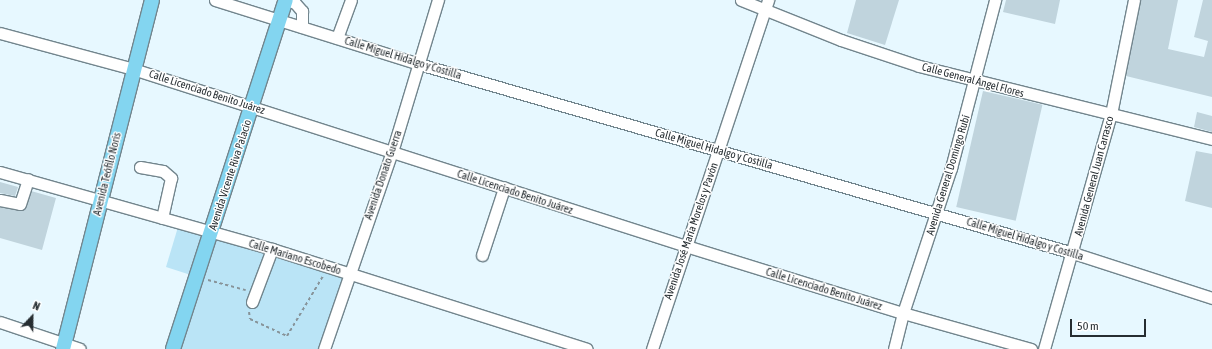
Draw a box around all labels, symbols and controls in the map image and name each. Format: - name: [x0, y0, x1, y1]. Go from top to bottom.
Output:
- street label: Calle Miguel Hidalgo y Costilla: [343, 34, 463, 82]
- street label: Calle General Ángel Flores: [920, 60, 1026, 100]
- street label: Calle Licenciado Benito Juárez: [147, 67, 267, 117]
- street label: Avenida General Domingo Rubí: [923, 113, 973, 237]
- street label: Avenida General Juan Carrasco: [1072, 115, 1116, 237]
- street label: Avenida Vicente Riva Palacio: [206, 118, 254, 232]
- street label: Calle Miguel Hidalgo y Costilla: [654, 126, 774, 172]
- street label: Avenida Donato Guerra: [362, 129, 404, 221]
- street label: Avenida Teófilo Noris: [90, 131, 124, 217]
- street label: Avenida José María Morelos y Pavón: [661, 161, 721, 301]
- street label: Calle Licenciado Benito Juárez: [455, 167, 575, 217]
- street label: Calle Miguel Hidalgo y Costilla: [965, 215, 1085, 263]
- street label: Calle Mariano Escobedo: [247, 237, 343, 277]
- street label: Calle Licenciado Benito Juárez: [764, 265, 884, 313]
- north arrow: [12, 297, 52, 337]
- text: N: [31, 299, 42, 313]
- scale bar: [1072, 311, 1148, 337]
- text: 50 m: [1077, 319, 1099, 333]

